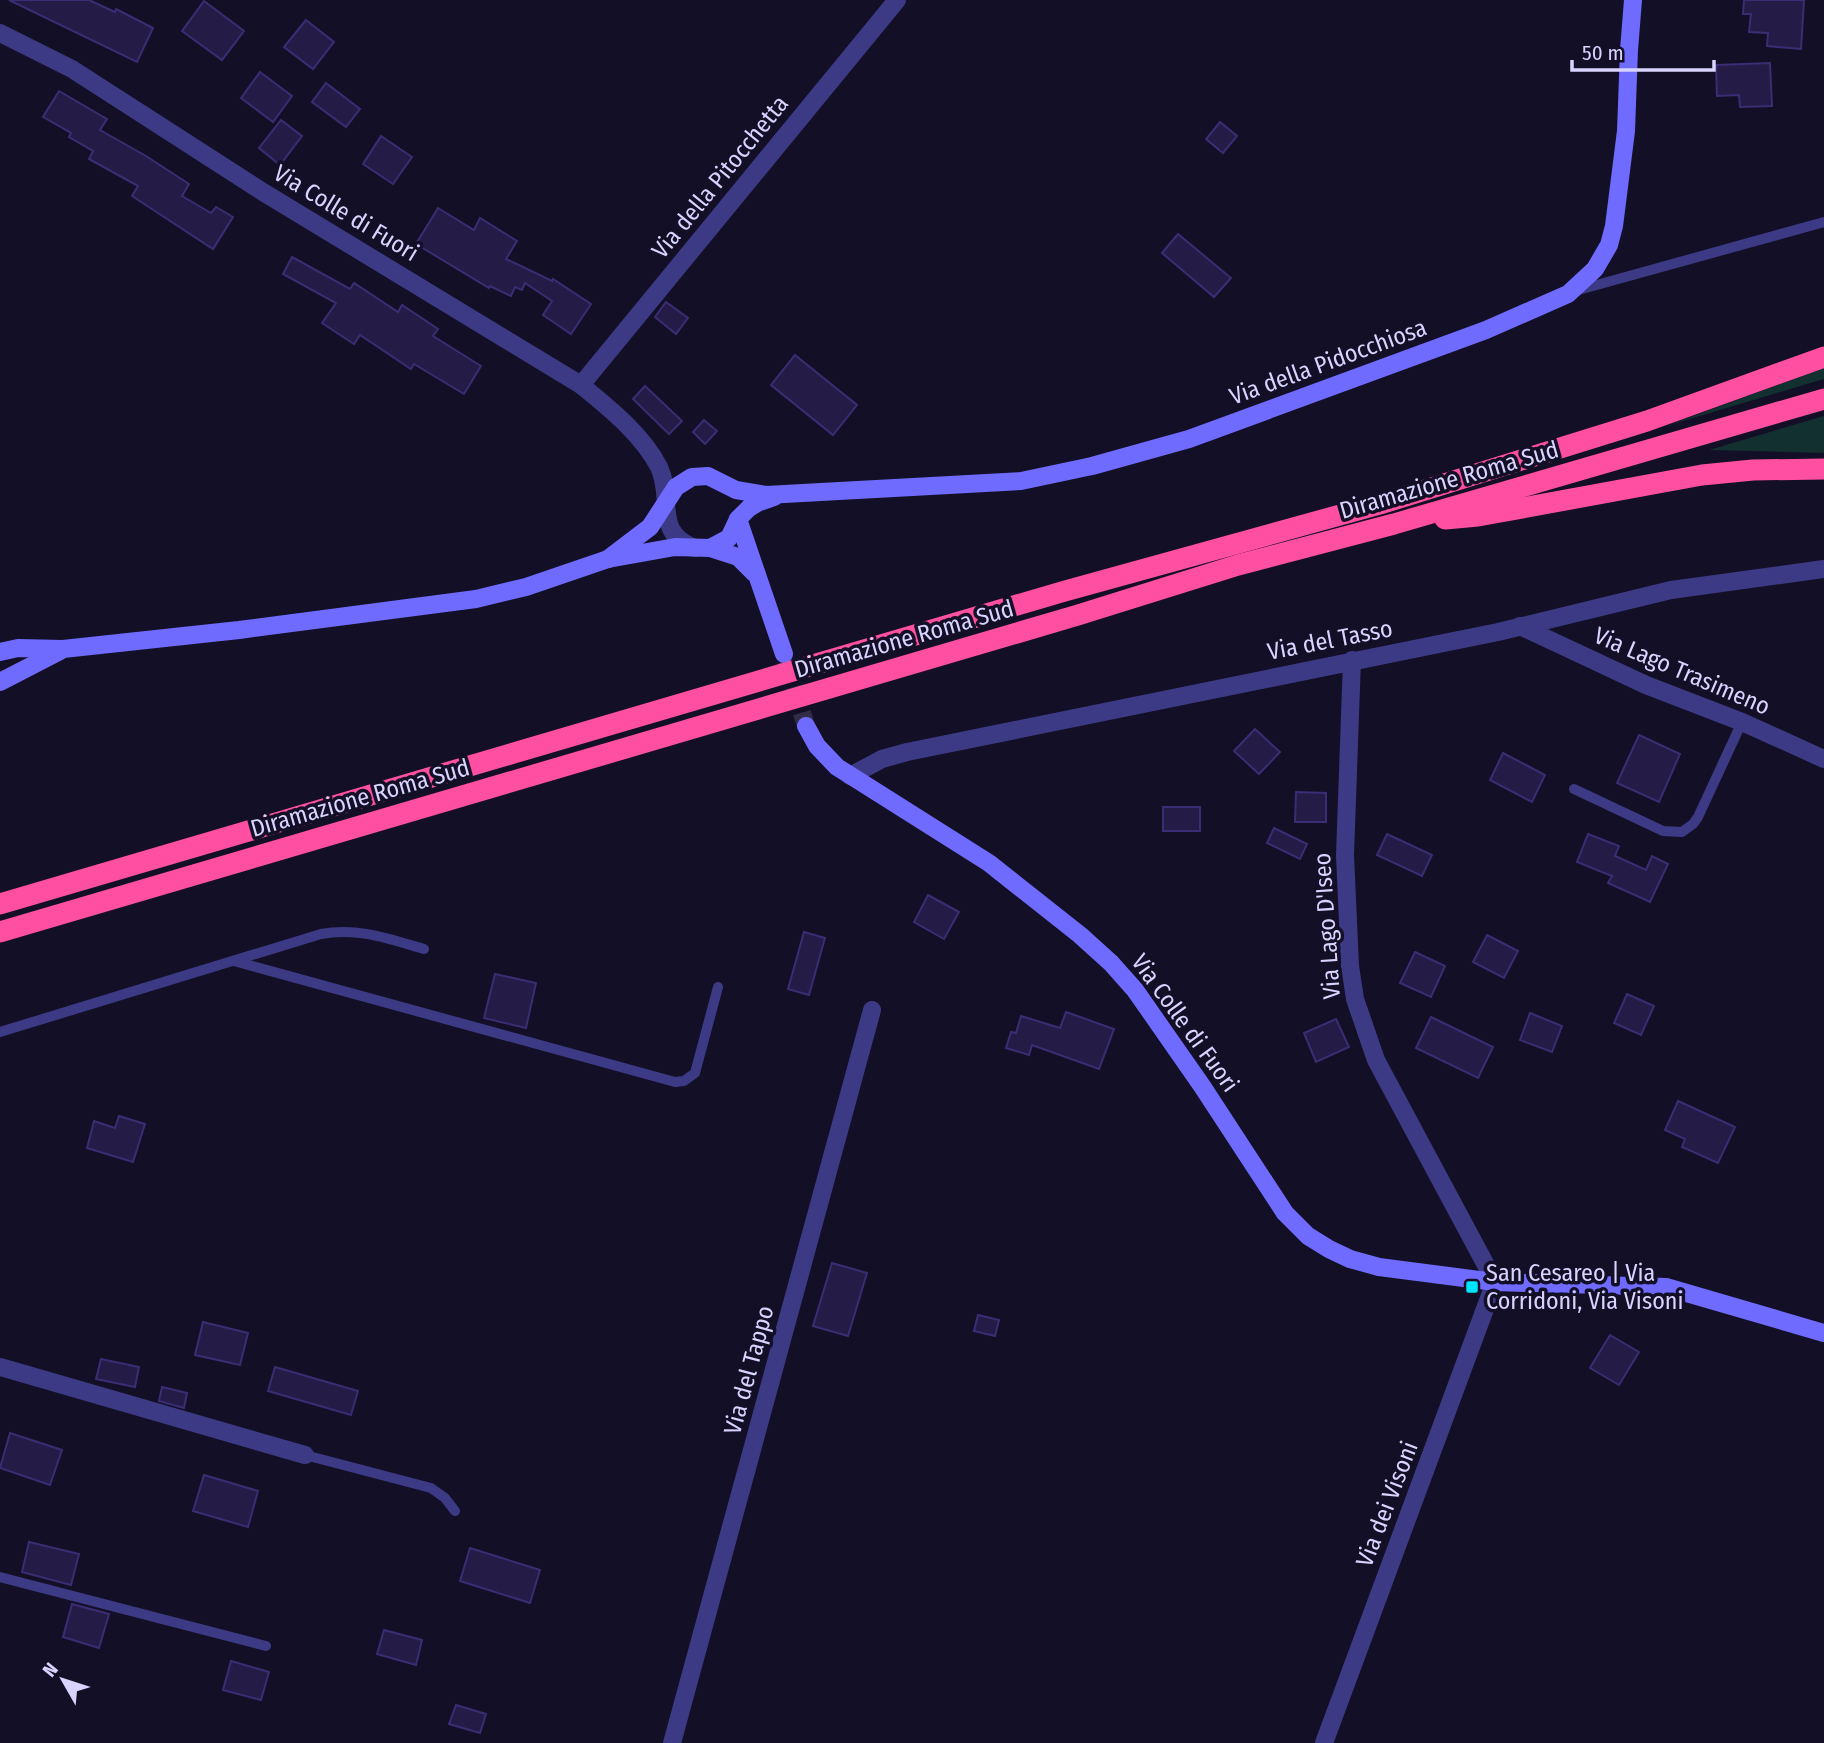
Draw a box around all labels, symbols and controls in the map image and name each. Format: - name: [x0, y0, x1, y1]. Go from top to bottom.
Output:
- scale bar: [1572, 28, 1714, 72]
- text: 50 m: [1582, 40, 1624, 66]
- street label: Via della Pitocchetta: [646, 90, 794, 264]
- street label: Via Colle di Fuori: [269, 159, 423, 267]
- street label: Via della Pidocchiosa: [1226, 313, 1430, 411]
- street label: Diramazione Roma Sud: [1336, 435, 1562, 525]
- street label: Diramazione Roma Sud: [791, 594, 1017, 684]
- street label: Via del Tasso: [1265, 614, 1395, 666]
- street label: Via Lago Trasimeno: [1590, 621, 1774, 721]
- street label: Diramazione Roma Sud: [247, 753, 473, 843]
- street label: Via Lago D'Iseo: [1308, 852, 1346, 1000]
- street label: Via Colle di Fuori: [1126, 949, 1244, 1097]
- place label: San Cesareo | Via Corridoni, Via Visoni: [1486, 1259, 1683, 1315]
- marker: San Cesareo | Via Corridoni, Via Visoni: [1464, 1279, 1480, 1295]
- street label: Via del Tappo: [718, 1303, 780, 1437]
- street label: Via dei Visoni: [1350, 1437, 1424, 1571]
- north arrow: [28, 1645, 98, 1715]
- text: N: [38, 1658, 63, 1681]

